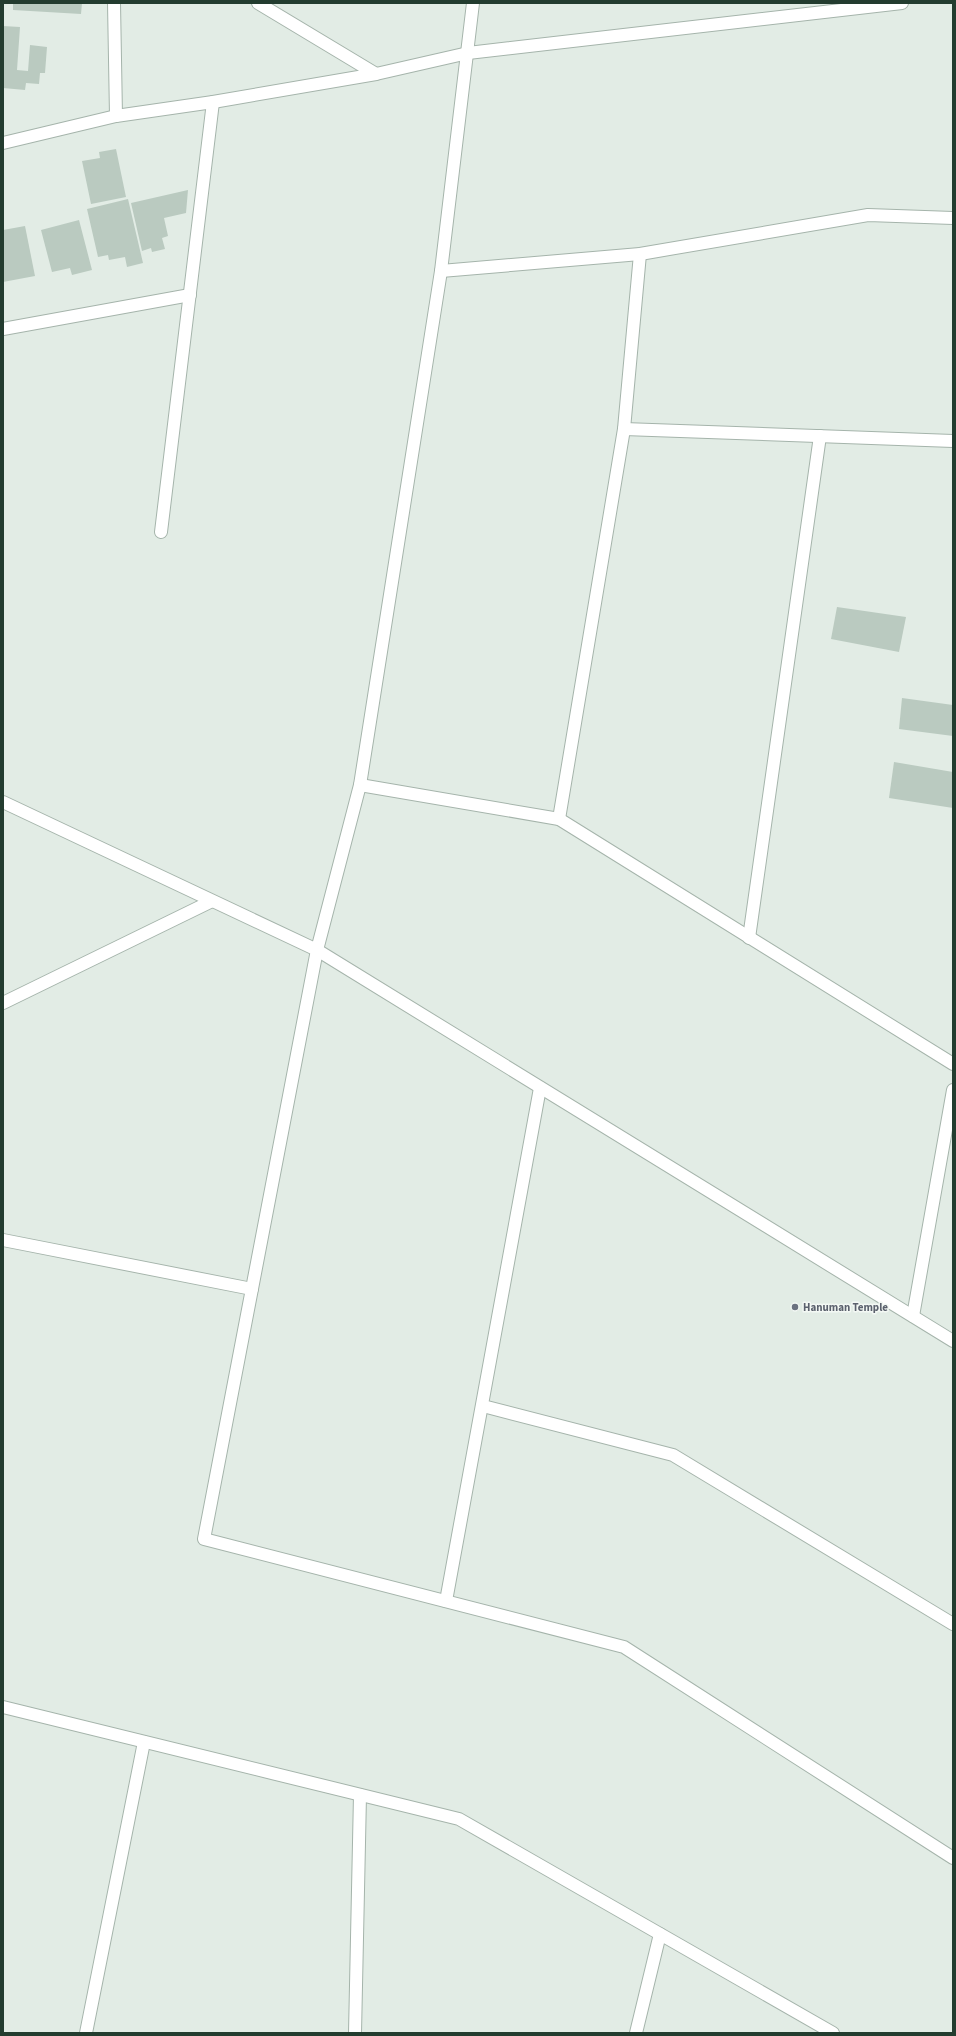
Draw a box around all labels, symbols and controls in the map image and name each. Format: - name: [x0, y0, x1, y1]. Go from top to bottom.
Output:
- place label: Hanuman Temple: [803, 1300, 888, 1315]
- marker: Hanuman Temple: [790, 1302, 800, 1312]

